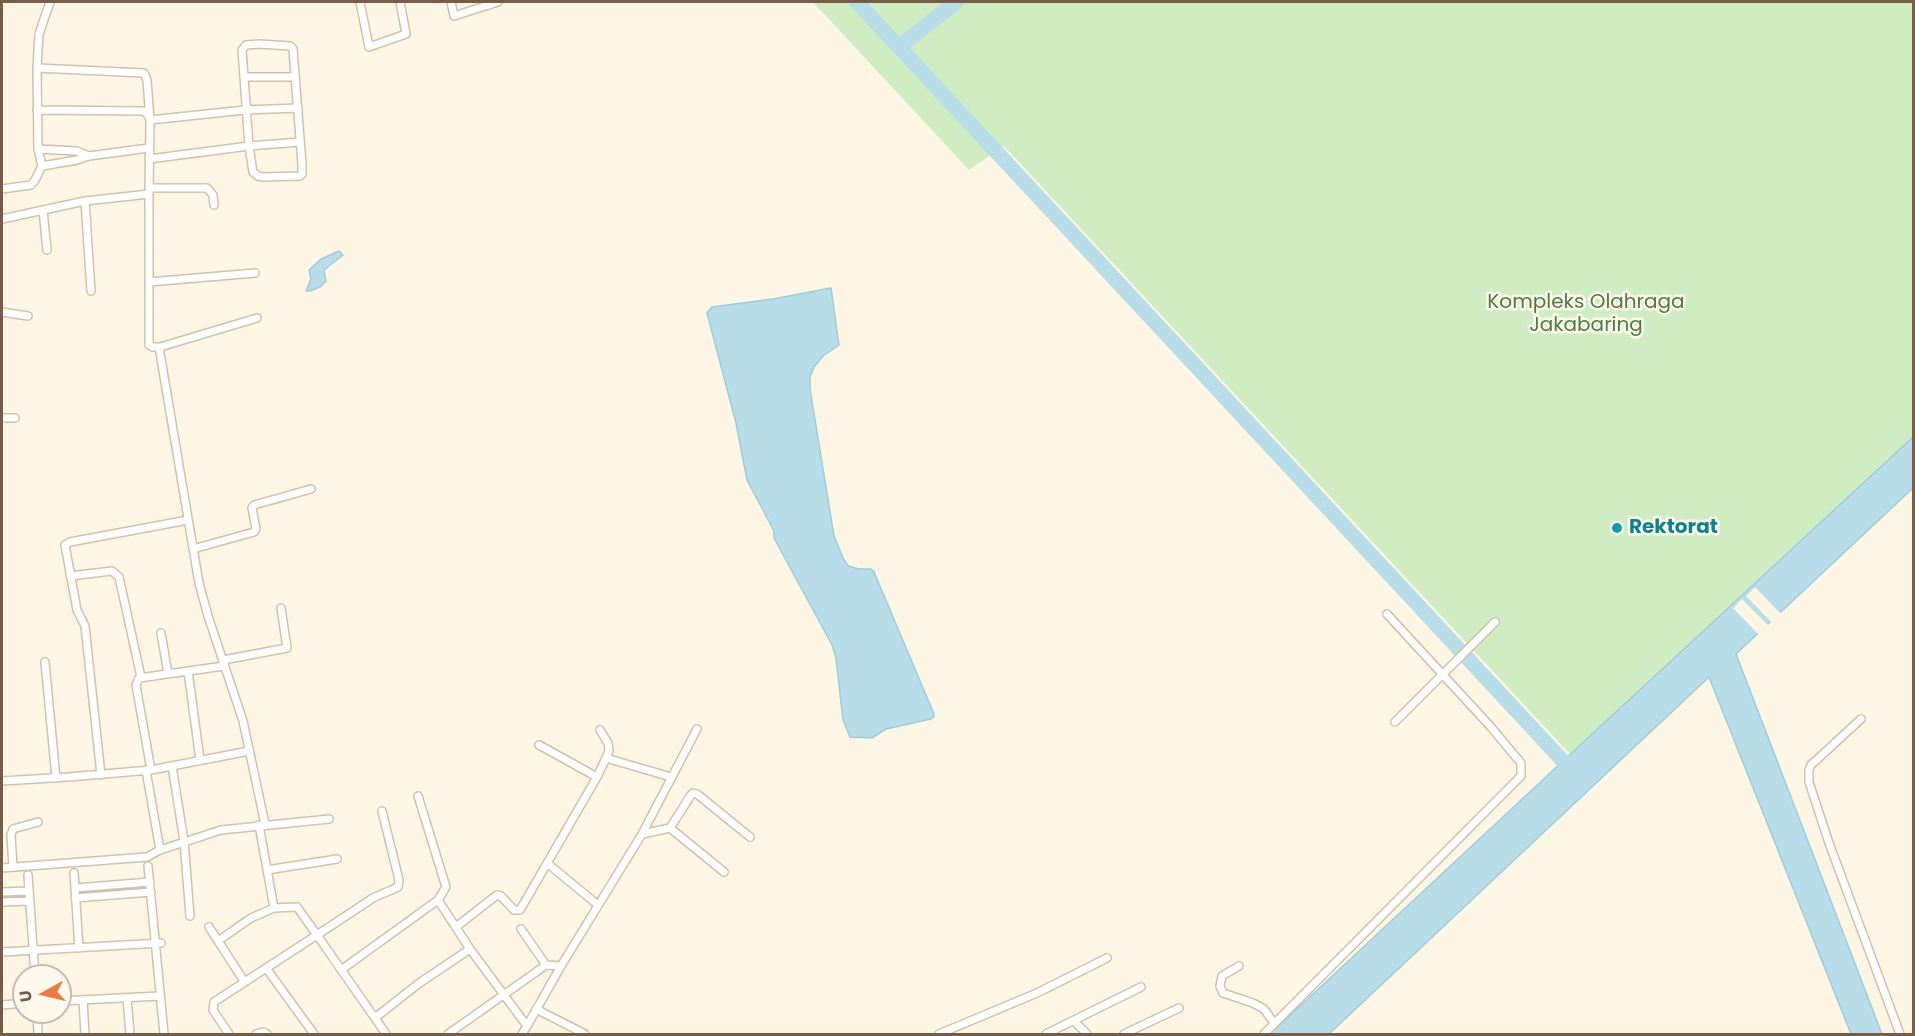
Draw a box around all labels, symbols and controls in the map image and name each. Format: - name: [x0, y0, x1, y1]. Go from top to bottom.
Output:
- park label: Kompleks Olahraga Jakabaring: [1487, 291, 1685, 338]
- place label: Rektorat: [1629, 516, 1718, 540]
- marker: Rektorat: [1610, 521, 1624, 535]
- north arrow: [12, 964, 72, 1024]
- text: U: [13, 989, 38, 1003]

